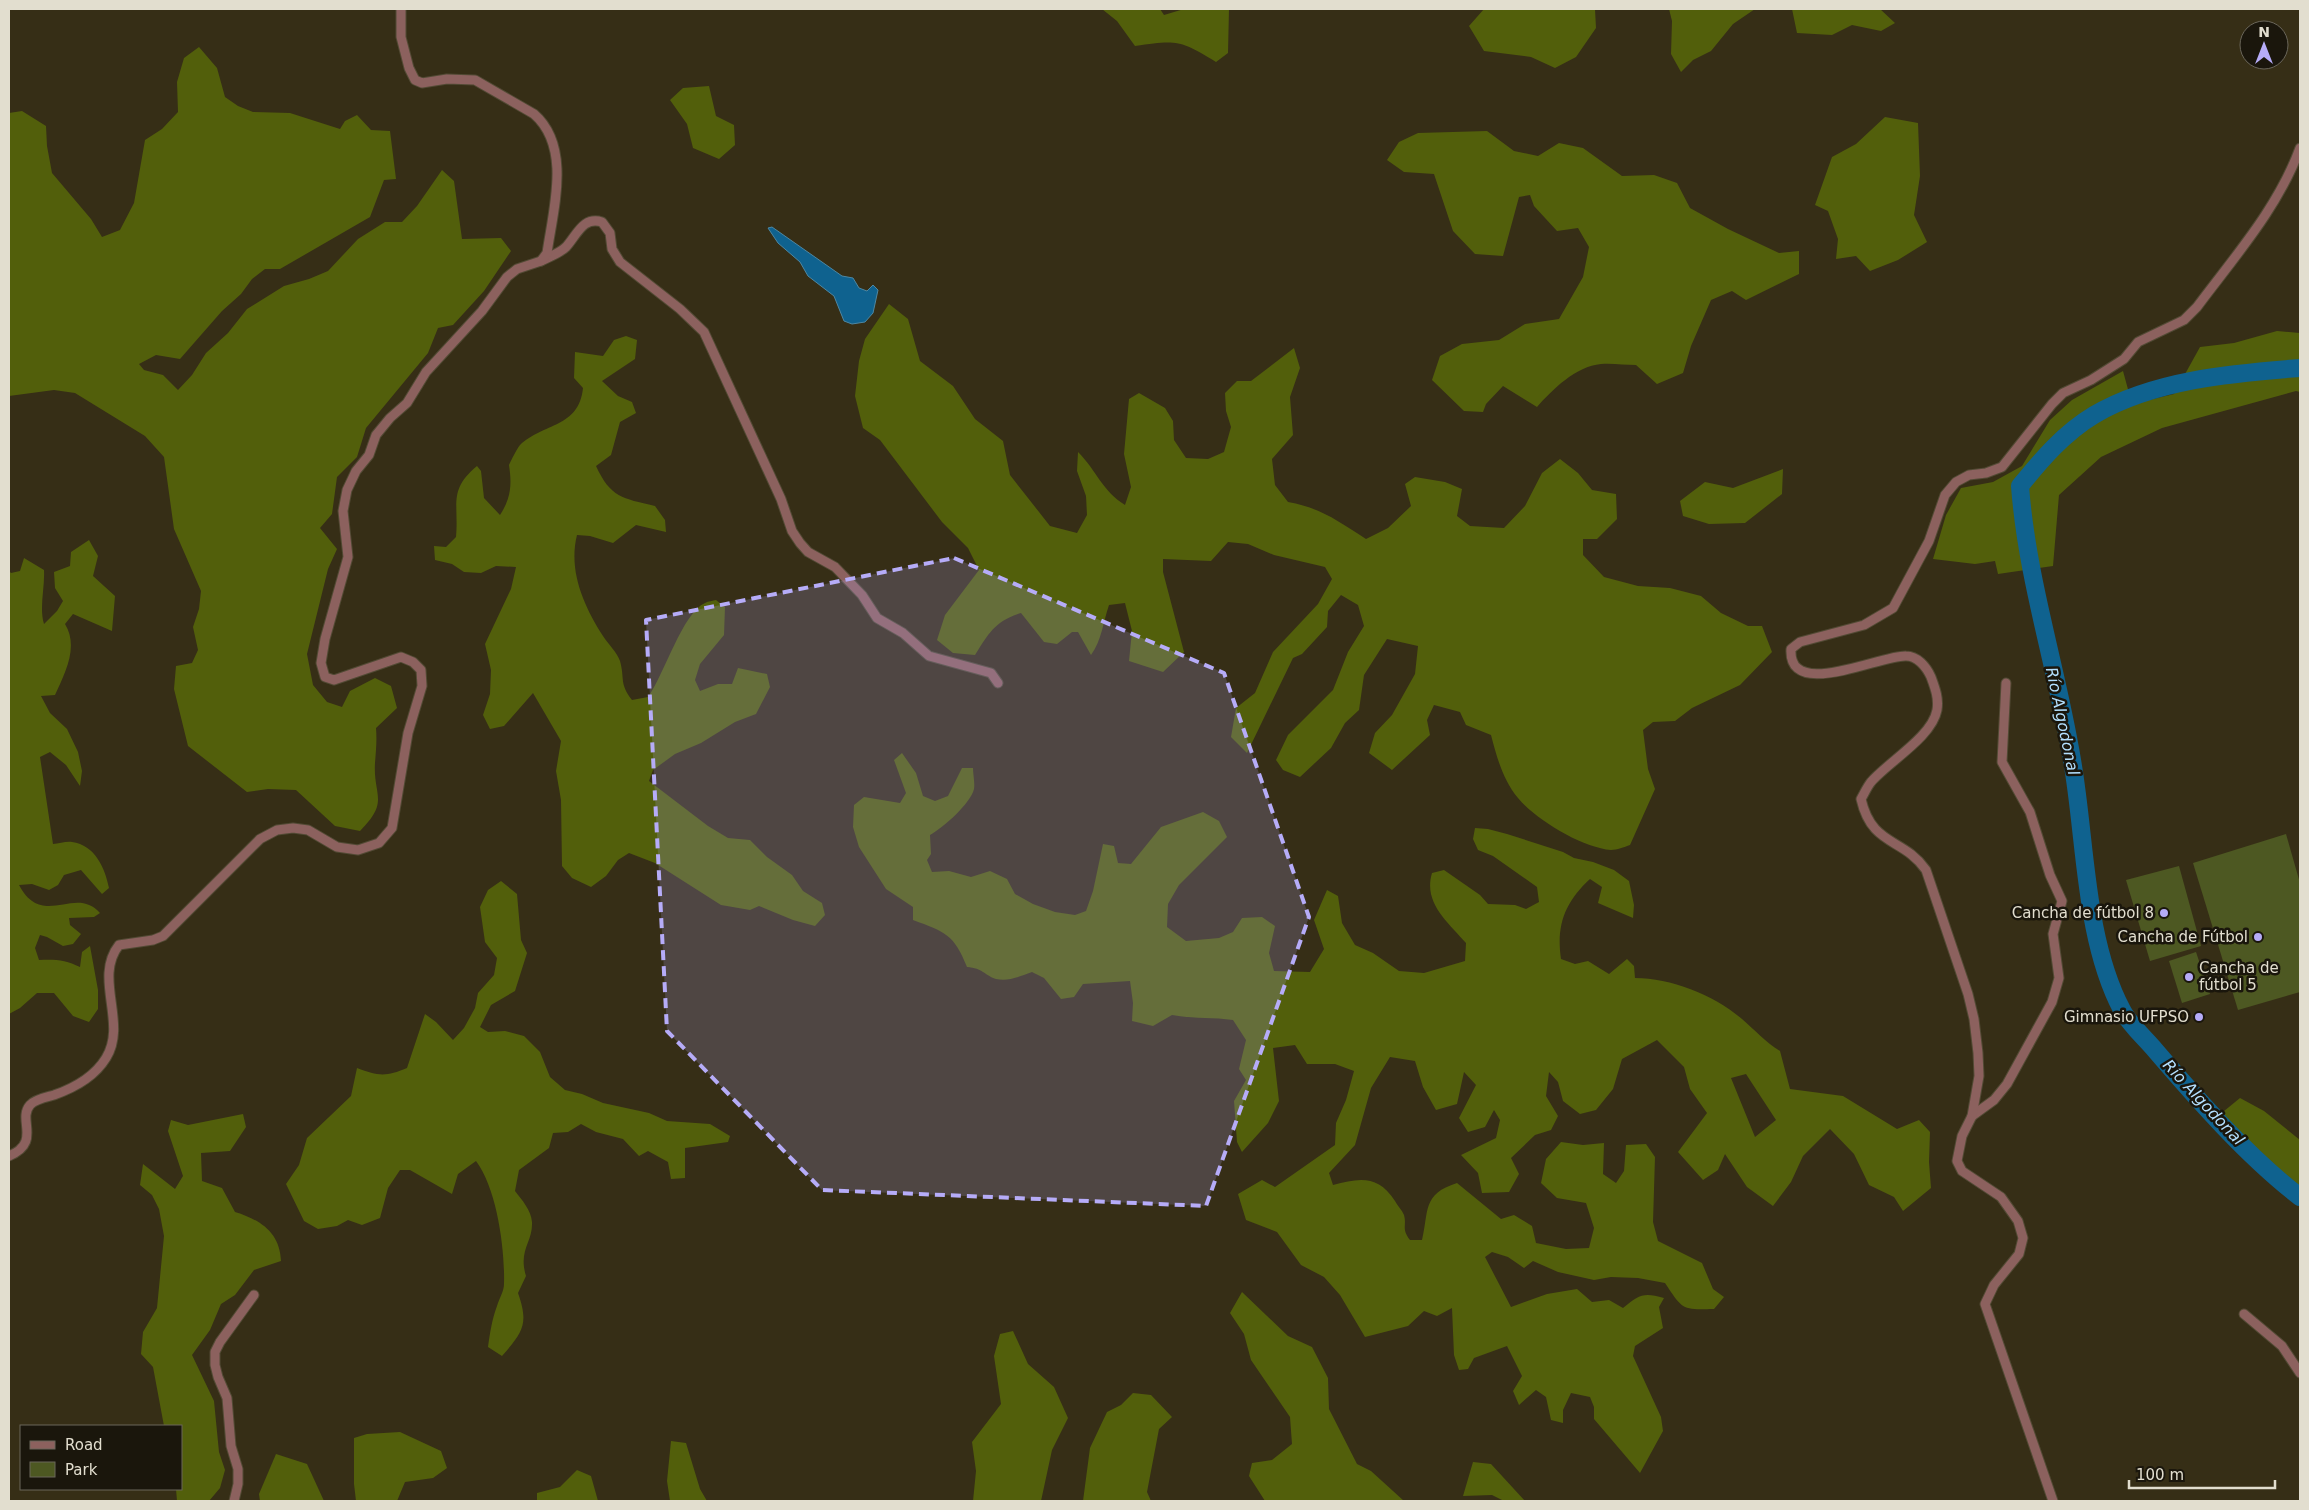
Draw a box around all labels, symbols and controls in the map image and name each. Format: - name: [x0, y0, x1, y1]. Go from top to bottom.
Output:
- north arrow: [2239, 20, 2289, 70]
- text: N: [2258, 24, 2270, 40]
- water label: Río Algodonal: [2042, 665, 2083, 777]
- place label: Cancha de fútbol 8: [2012, 904, 2154, 922]
- marker: Cancha de fútbol 8: [2158, 907, 2170, 919]
- place label: Cancha de Fútbol: [2118, 928, 2248, 946]
- marker: Cancha de Fútbol: [2252, 931, 2264, 943]
- place label: Cancha de fútbol 5: [2199, 959, 2279, 994]
- marker: Cancha de fútbol 5: [2183, 971, 2195, 983]
- place label: Gimnasio UFPSO: [2064, 1008, 2189, 1026]
- marker: Gimnasio UFPSO: [2193, 1011, 2205, 1023]
- water label: Río Algodonal: [2159, 1056, 2249, 1149]
- legend: [20, 1425, 182, 1490]
- text: Road: [65, 1436, 103, 1454]
- scale bar: [2129, 1458, 2275, 1490]
- text: Park: [65, 1461, 98, 1479]
- text: 100 m: [2136, 1466, 2184, 1484]

